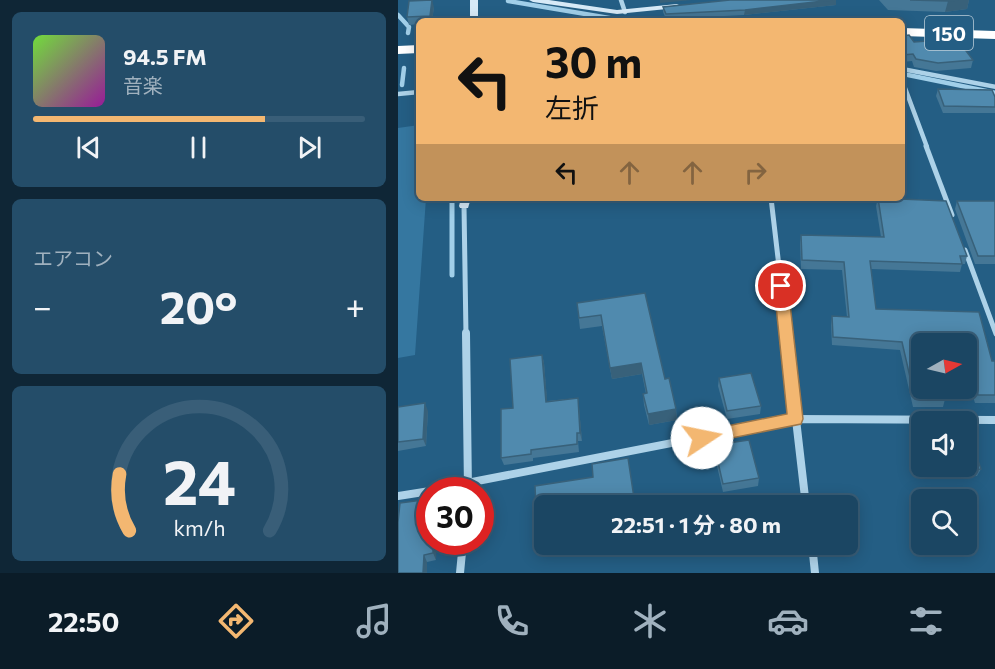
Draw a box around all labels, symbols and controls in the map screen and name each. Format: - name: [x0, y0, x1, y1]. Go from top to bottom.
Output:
- road number: 150: [925, 16, 973, 50]
- text: 30 m: [545, 35, 642, 87]
- icon: left: [446, 42, 524, 120]
- text: 94.5 FM: [123, 43, 207, 70]
- text: 音楽: [123, 73, 163, 97]
- text: 左折: [545, 91, 599, 124]
- icon: previous: [72, 131, 105, 164]
- icon: pause: [182, 131, 215, 164]
- icon: next: [293, 131, 326, 164]
- icon: left: [550, 156, 583, 189]
- icon: ahead: [613, 156, 646, 189]
- icon: ahead: [676, 156, 709, 189]
- icon: right: [739, 156, 772, 189]
- text: エアコン: [33, 246, 113, 270]
- pin: [755, 260, 806, 311]
- icon: arrive: [764, 269, 797, 302]
- text: 20°: [160, 278, 238, 333]
- text: −: [33, 285, 52, 326]
- text: +: [346, 285, 365, 326]
- north arrow: [911, 333, 977, 399]
- map controls: [911, 333, 977, 555]
- position arrow: [670, 406, 734, 470]
- button: sound: [911, 411, 977, 477]
- text: 24: [163, 442, 235, 518]
- speed limit sign: 30: [416, 477, 494, 555]
- button: search: [911, 489, 977, 555]
- text: 22:51 · 1 分 · 80 m: [611, 511, 781, 538]
- text: km/h: [173, 514, 225, 540]
- icon: directions: [215, 600, 257, 642]
- icon: music: [353, 600, 395, 642]
- icon: phone: [491, 600, 533, 642]
- icon: climate: [629, 600, 671, 642]
- icon: car: [767, 600, 809, 642]
- icon: filters: [905, 600, 947, 642]
- text: 22:50: [48, 605, 120, 638]

